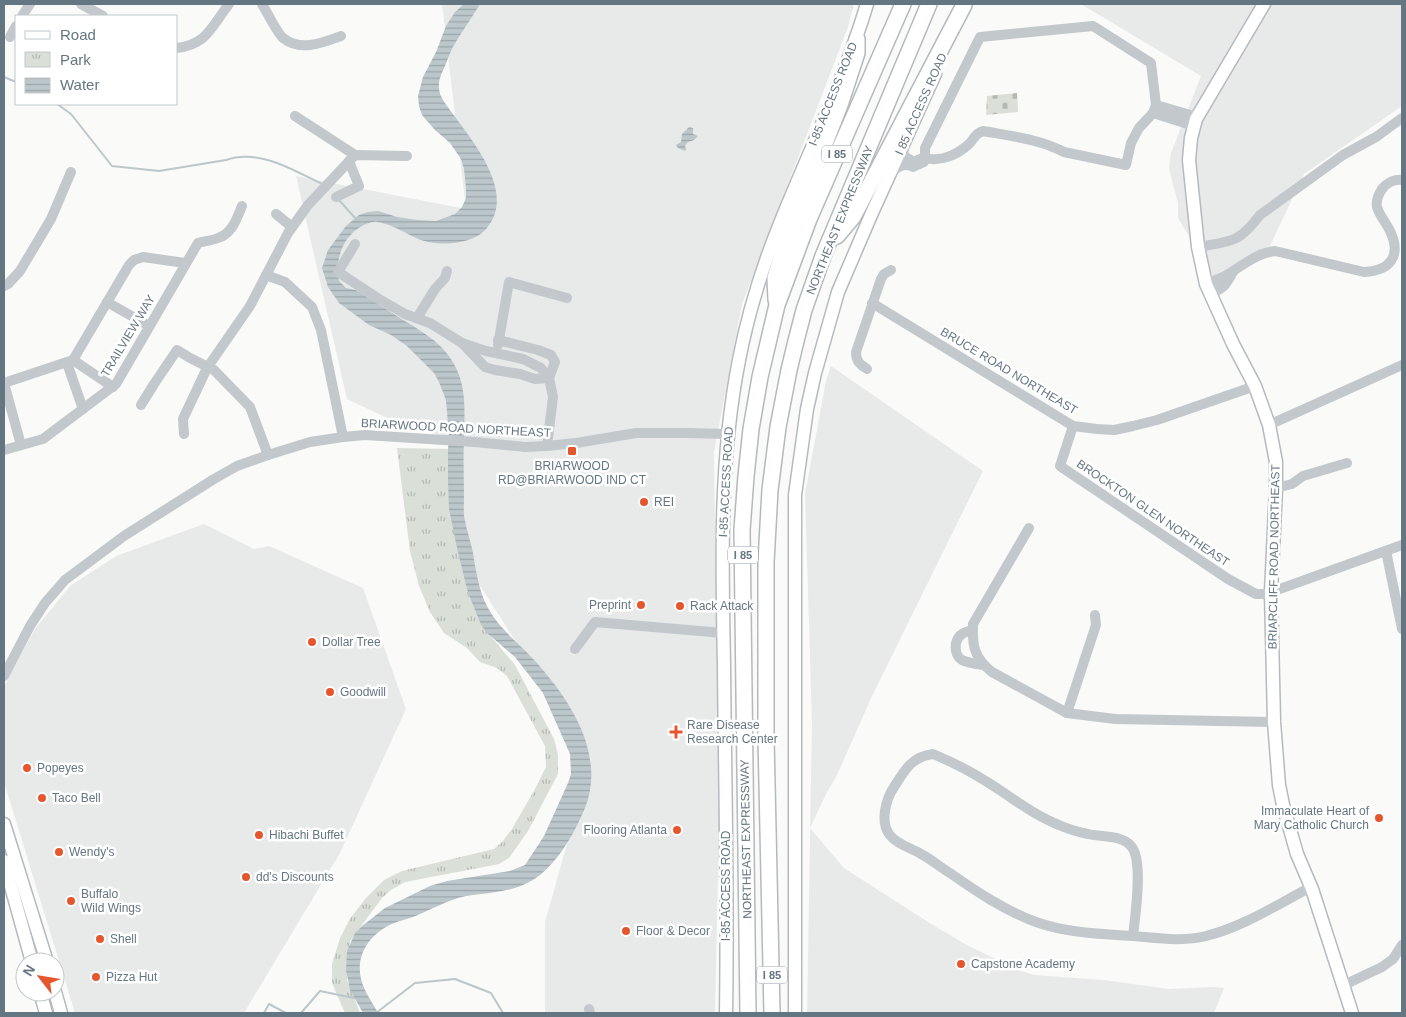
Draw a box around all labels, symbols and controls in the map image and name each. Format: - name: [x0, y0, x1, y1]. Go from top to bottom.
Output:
- legend: [15, 15, 178, 105]
- text: Road: [60, 26, 96, 43]
- street label: I-85 ACCESS ROAD: [806, 40, 860, 148]
- text: Park: [60, 51, 91, 68]
- street label: I 85 ACCESS ROAD: [892, 51, 950, 157]
- text: Water: [60, 76, 99, 93]
- street label: NORTHEAST EXPRESSWAY: [804, 143, 876, 297]
- road number: I 85: [822, 146, 852, 162]
- street label: TRAILVIEW WAY: [98, 292, 158, 380]
- street label: BRUCE ROAD NORTHEAST: [938, 325, 1081, 418]
- street label: BRIARWOOD ROAD NORTHEAST: [361, 416, 552, 440]
- street label: I-85 ACCESS ROAD: [716, 426, 736, 538]
- marker: BRIARWOOD RD@BRIARWOOD IND CT: [566, 445, 578, 457]
- street label: BROCKTON GLEN NORTHEAST: [1074, 457, 1232, 570]
- place label: BRIARWOOD RD@BRIARWOOD IND CT: [498, 459, 647, 487]
- street label: BRIARCLIFF ROAD NORTHEAST: [1265, 464, 1283, 650]
- place label: REI: [654, 495, 674, 509]
- marker: REI: [638, 496, 650, 508]
- road number: I 85: [728, 546, 758, 564]
- place label: Preprint: [589, 598, 632, 612]
- marker: Preprint: [635, 599, 647, 611]
- place label: Rack Attack: [690, 599, 754, 613]
- marker: Rack Attack: [674, 600, 686, 612]
- place label: Dollar Tree: [322, 635, 381, 649]
- marker: Dollar Tree: [306, 636, 318, 648]
- place label: Goodwill: [340, 685, 386, 699]
- marker: Goodwill: [324, 686, 336, 698]
- place label: Rare Disease Research Center: [687, 718, 778, 746]
- marker: Rare Disease Research Center: [669, 725, 683, 739]
- street label: NORTHEAST EXPRESSWAY: [738, 759, 754, 919]
- place label: Popeyes: [37, 761, 84, 775]
- marker: Popeyes: [21, 762, 33, 774]
- place label: Taco Bell: [52, 791, 101, 805]
- marker: Taco Bell: [36, 792, 48, 804]
- place label: Immaculate Heart of Mary Catholic Church: [1254, 804, 1370, 832]
- marker: Immaculate Heart of Mary Catholic Church: [1373, 812, 1385, 824]
- place label: Flooring Atlanta: [584, 823, 667, 837]
- marker: Flooring Atlanta: [671, 824, 683, 836]
- place label: Hibachi Buffet: [269, 828, 344, 842]
- marker: Hibachi Buffet: [253, 829, 265, 841]
- street label: I-85 ACCESS ROAD: [719, 830, 733, 941]
- place label: Wendy's: [69, 845, 114, 859]
- marker: Wendy's: [53, 846, 65, 858]
- place label: dd's Discounts: [256, 870, 334, 884]
- marker: dd's Discounts: [240, 871, 252, 883]
- place label: Buffalo Wild Wings: [81, 887, 141, 915]
- marker: Buffalo Wild Wings: [65, 895, 77, 907]
- place label: Floor & Decor: [636, 924, 710, 938]
- marker: Floor & Decor: [620, 925, 632, 937]
- place label: Shell: [110, 932, 137, 946]
- marker: Shell: [94, 933, 106, 945]
- north arrow: [15, 952, 65, 1002]
- place label: Capstone Academy: [971, 957, 1075, 971]
- marker: Capstone Academy: [955, 958, 967, 970]
- text: N: [19, 962, 38, 979]
- road number: I 85: [757, 966, 787, 984]
- place label: Pizza Hut: [106, 970, 158, 984]
- marker: Pizza Hut: [90, 971, 102, 983]

